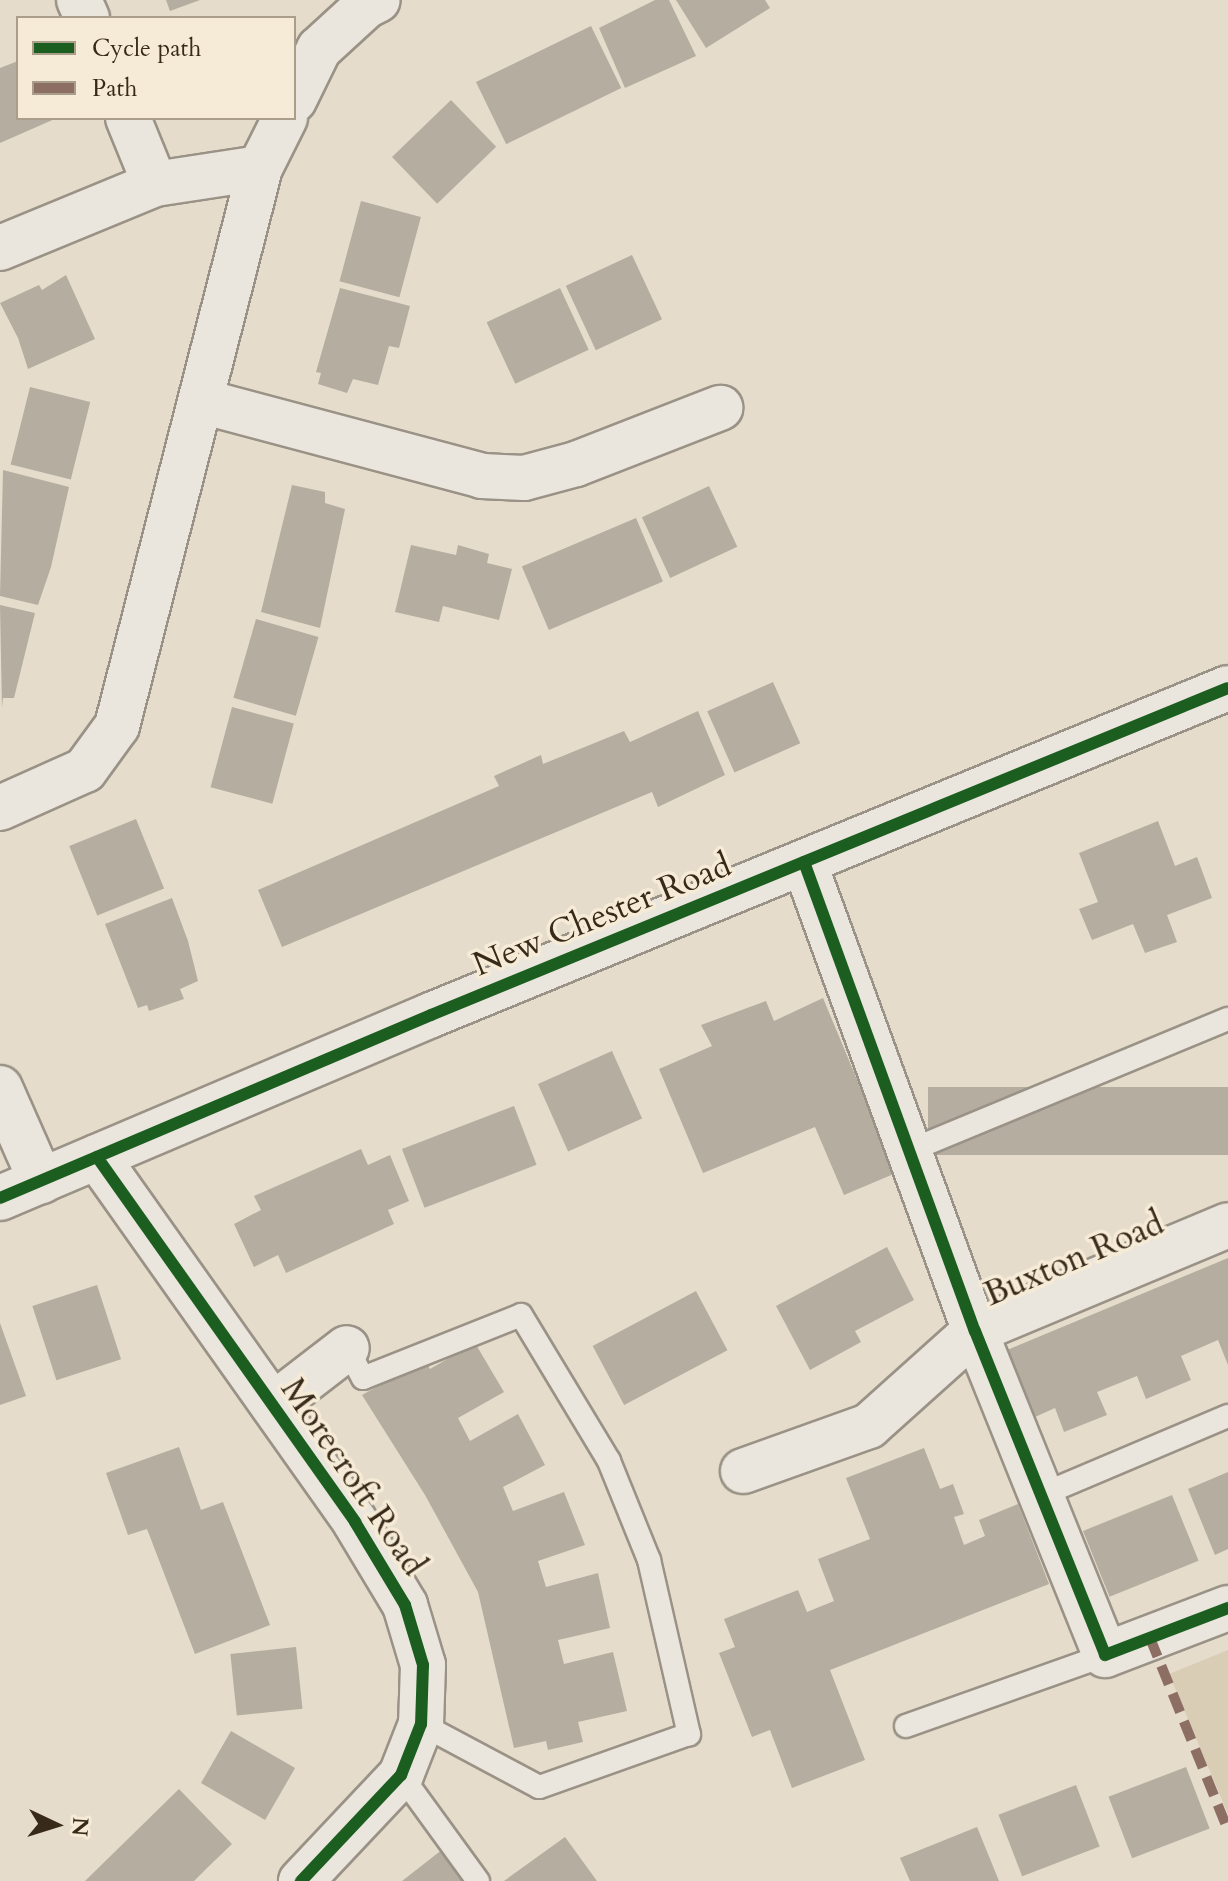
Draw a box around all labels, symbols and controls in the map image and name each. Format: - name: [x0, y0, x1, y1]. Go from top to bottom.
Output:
- legend: [16, 16, 296, 120]
- text: Cycle path: [92, 32, 201, 65]
- text: Path: [92, 72, 137, 105]
- street label: New Chester Road: [467, 845, 737, 985]
- street label: Buxton Road: [978, 1203, 1170, 1315]
- street label: Morecroft Road: [272, 1370, 434, 1584]
- north arrow: [16, 1785, 96, 1865]
- text: N: [64, 1816, 96, 1837]

